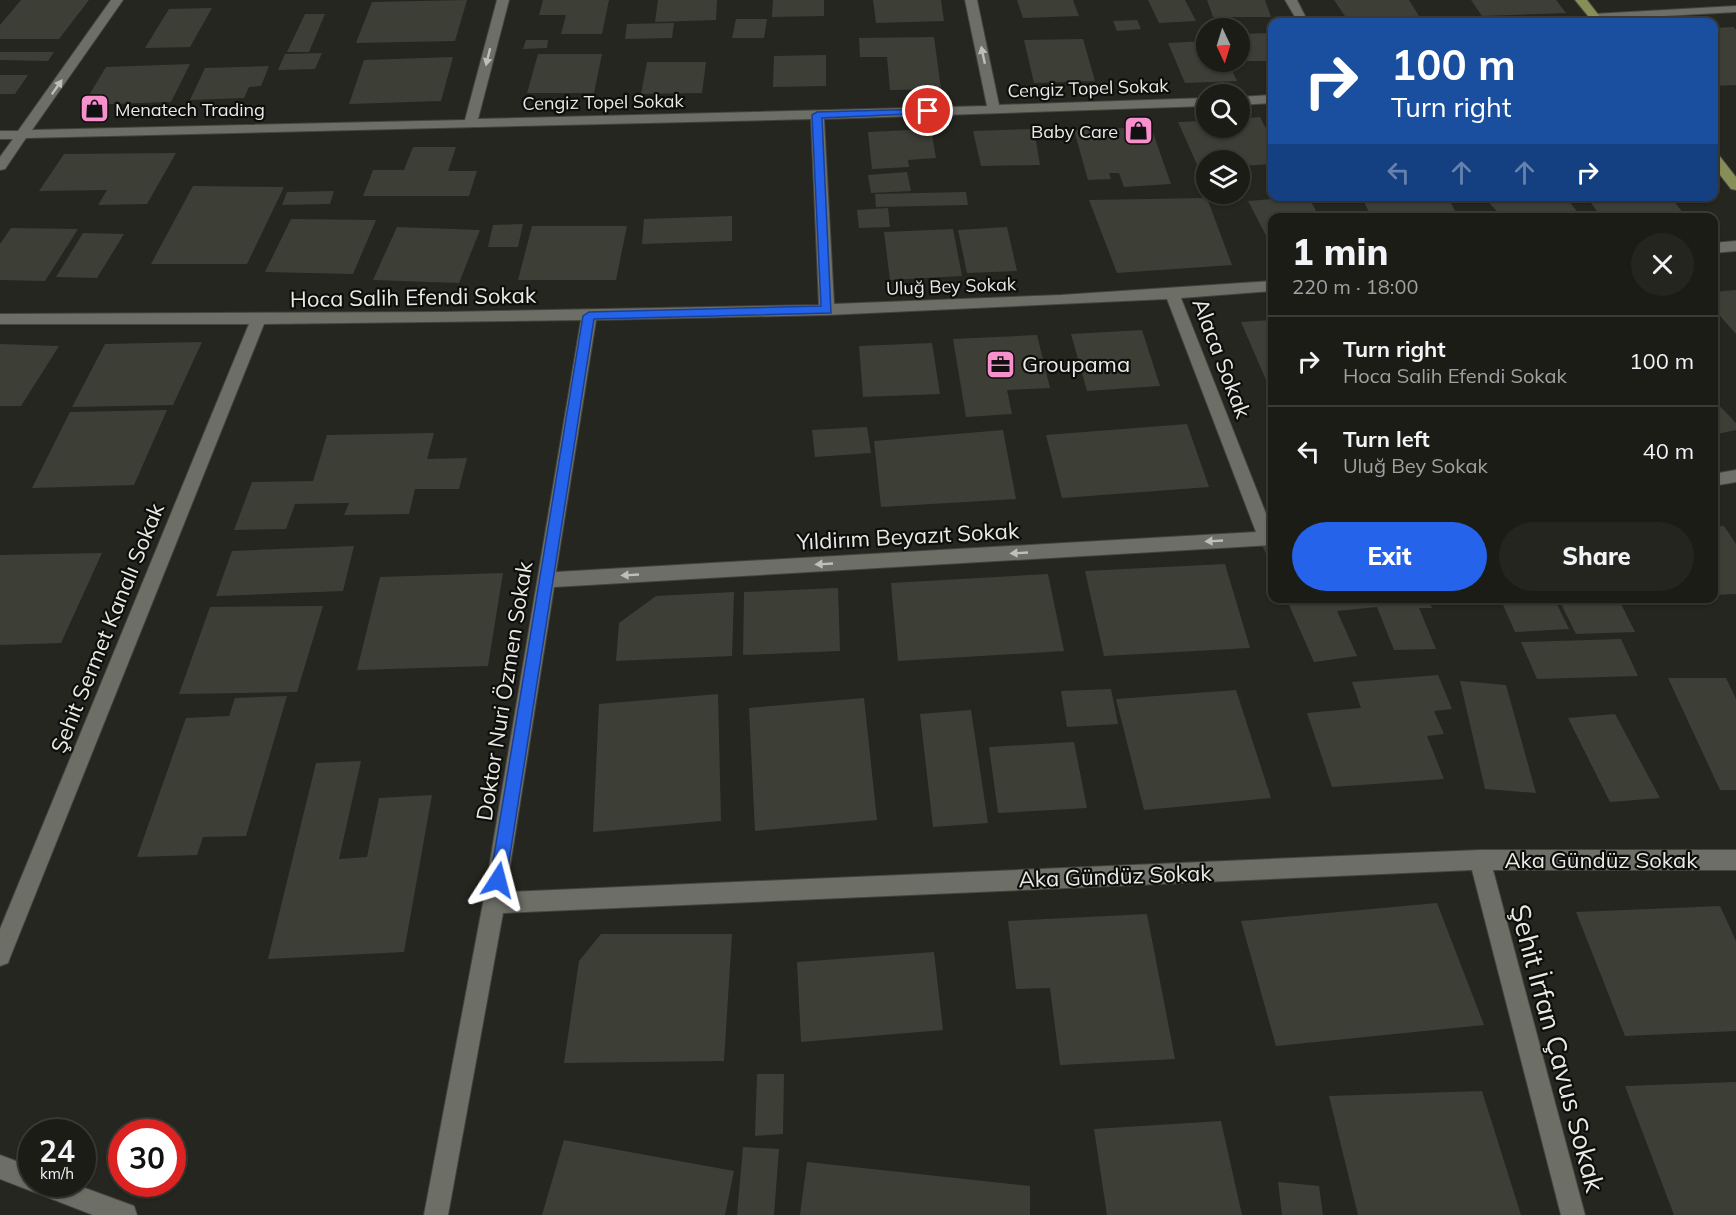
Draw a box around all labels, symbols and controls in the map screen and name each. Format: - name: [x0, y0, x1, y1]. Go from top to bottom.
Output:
- north arrow: [1196, 18, 1250, 72]
- map controls: [1196, 18, 1250, 204]
- text: 100 m: [1391, 38, 1516, 91]
- icon: right: [1292, 42, 1370, 120]
- one-way arrow: [978, 45, 987, 64]
- one-way arrow: [483, 48, 493, 66]
- street label: Cengiz Topel Sokak: [1007, 74, 1170, 102]
- one-way arrow: [51, 79, 63, 95]
- button: search: [1196, 84, 1250, 138]
- pin: [902, 85, 953, 136]
- street label: Cengiz Topel Sokak: [522, 89, 685, 115]
- text: Turn right: [1391, 90, 1511, 124]
- shop icon: Menatech Trading: [78, 93, 110, 125]
- icon: arrive: [911, 94, 944, 127]
- place label: Menatech Trading: [115, 98, 265, 121]
- shop icon: Baby Care: [1123, 115, 1155, 147]
- place label: Baby Care: [1031, 120, 1118, 143]
- button: layers: [1196, 150, 1250, 204]
- icon: left: [1382, 156, 1415, 189]
- icon: ahead: [1445, 156, 1478, 189]
- icon: ahead: [1508, 156, 1541, 189]
- icon: right: [1571, 156, 1604, 189]
- text: 1 min: [1292, 229, 1388, 274]
- button: close: [1631, 233, 1694, 296]
- street label: Uluğ Bey Sokak: [885, 272, 1017, 300]
- text: 220 m · 18:00: [1292, 274, 1418, 299]
- street label: Hoca Salih Efendi Sokak: [290, 281, 537, 313]
- street label: Alaca Sokak: [1186, 294, 1258, 423]
- text: Turn right: [1343, 335, 1446, 363]
- icon: right: [1292, 345, 1325, 378]
- text: 100 m: [1629, 347, 1694, 375]
- office icon: Groupama: [985, 348, 1017, 380]
- place label: Groupama: [1022, 350, 1130, 378]
- text: Hoca Salih Efendi Sokak: [1343, 363, 1567, 388]
- text: Turn left: [1343, 425, 1430, 453]
- icon: left: [1292, 435, 1325, 468]
- text: 40 m: [1643, 437, 1694, 465]
- text: Uluğ Bey Sokak: [1343, 453, 1488, 478]
- street label: Şehit Sermet Kanalı Sokak: [44, 498, 170, 757]
- street label: Yıldirım Beyazıt Sokak: [795, 516, 1020, 556]
- button: Exit: [1292, 522, 1487, 591]
- button: Share: [1499, 522, 1694, 591]
- one-way arrow: [1204, 537, 1223, 546]
- one-way arrow: [1009, 548, 1028, 557]
- street label: Doktor Nuri Özmen Sokak: [470, 559, 538, 823]
- one-way arrow: [815, 559, 834, 568]
- one-way arrow: [620, 570, 639, 579]
- street label: Aka Gündüz Sokak: [1504, 846, 1698, 874]
- position arrow: [466, 848, 530, 912]
- street label: Aka Gündüz Sokak: [1018, 859, 1213, 893]
- street label: Şehit İrfan Çavus Sokak: [1503, 900, 1613, 1197]
- speed limit sign: 30: [108, 1119, 186, 1197]
- text: 24: [39, 1132, 75, 1170]
- text: km/h: [40, 1164, 74, 1183]

